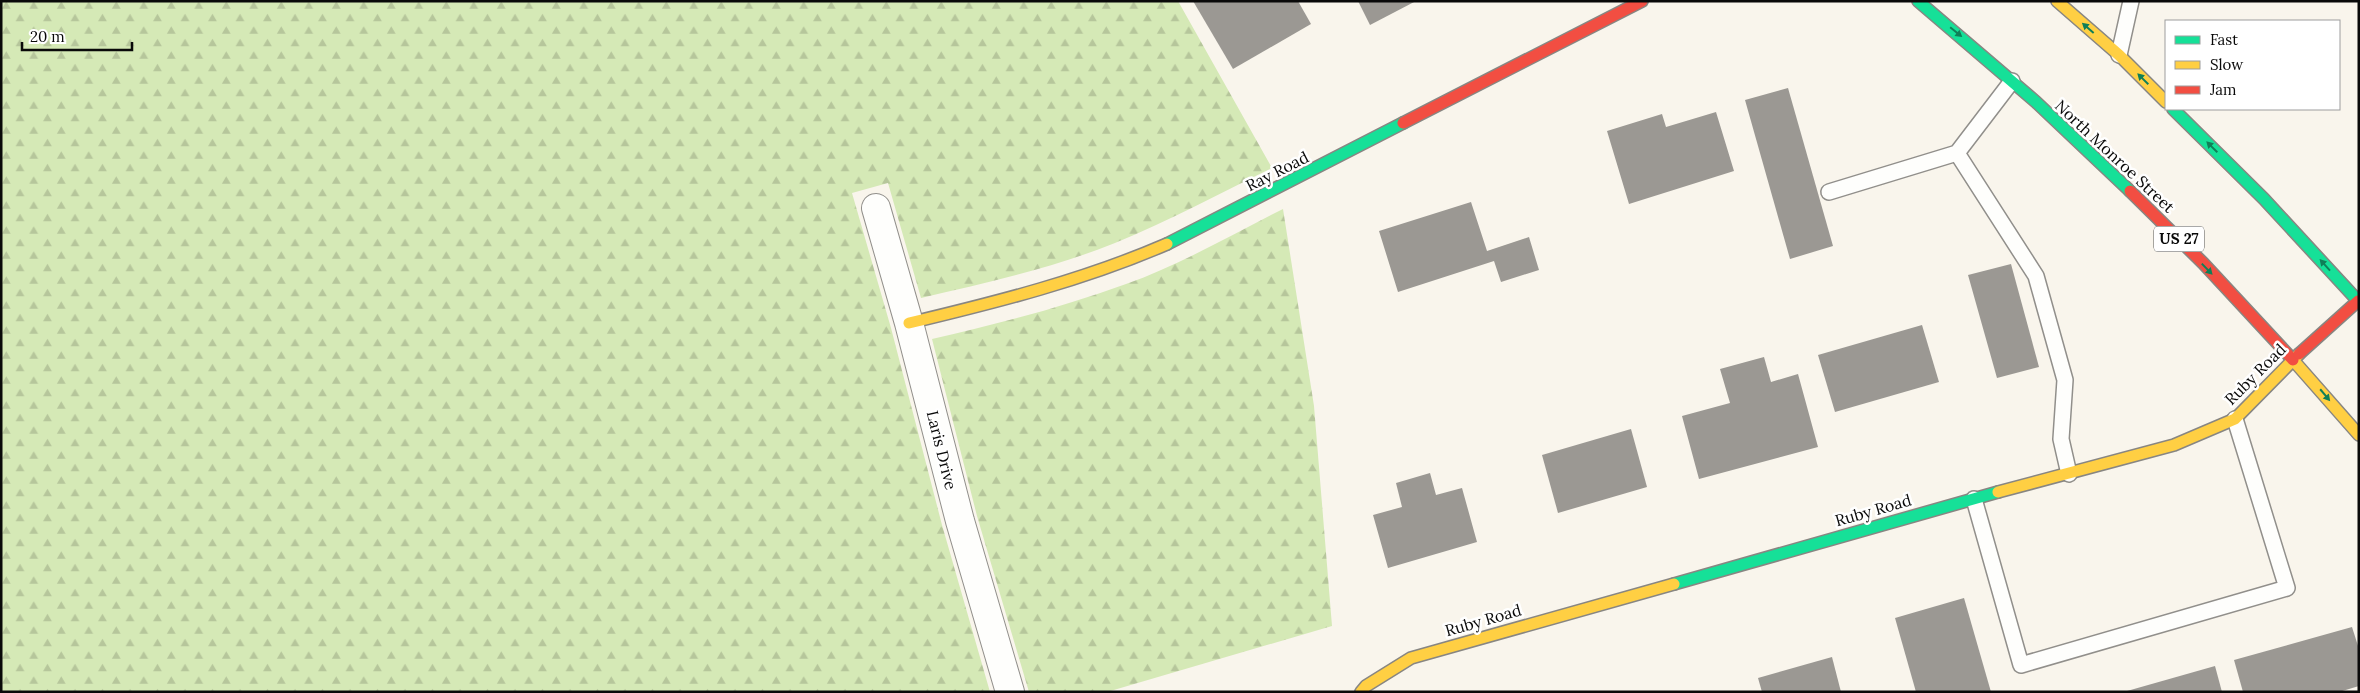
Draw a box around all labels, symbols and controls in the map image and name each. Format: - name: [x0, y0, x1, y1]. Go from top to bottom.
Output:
- scale bar: [22, 20, 132, 52]
- legend: [2165, 20, 2340, 110]
- one-way arrow: [2081, 23, 2094, 34]
- text: 20 m: [30, 27, 65, 46]
- one-way arrow: [1949, 27, 1962, 38]
- text: Fast: [2210, 30, 2238, 49]
- text: Slow: [2210, 55, 2243, 74]
- one-way arrow: [2137, 73, 2149, 85]
- text: Jam: [2209, 80, 2237, 99]
- street label: North Monroe Street: [2051, 95, 2180, 217]
- one-way arrow: [2206, 142, 2218, 154]
- street label: Ray Road: [1242, 146, 1312, 195]
- road number: US 27: [2154, 226, 2204, 252]
- one-way arrow: [2319, 259, 2331, 271]
- one-way arrow: [2201, 263, 2213, 275]
- street label: Ruby Road: [2220, 339, 2290, 409]
- one-way arrow: [2319, 389, 2331, 401]
- street label: Laris Drive: [923, 408, 962, 492]
- street label: Ruby Road: [1832, 489, 1914, 530]
- street label: Ruby Road: [1442, 599, 1524, 640]

